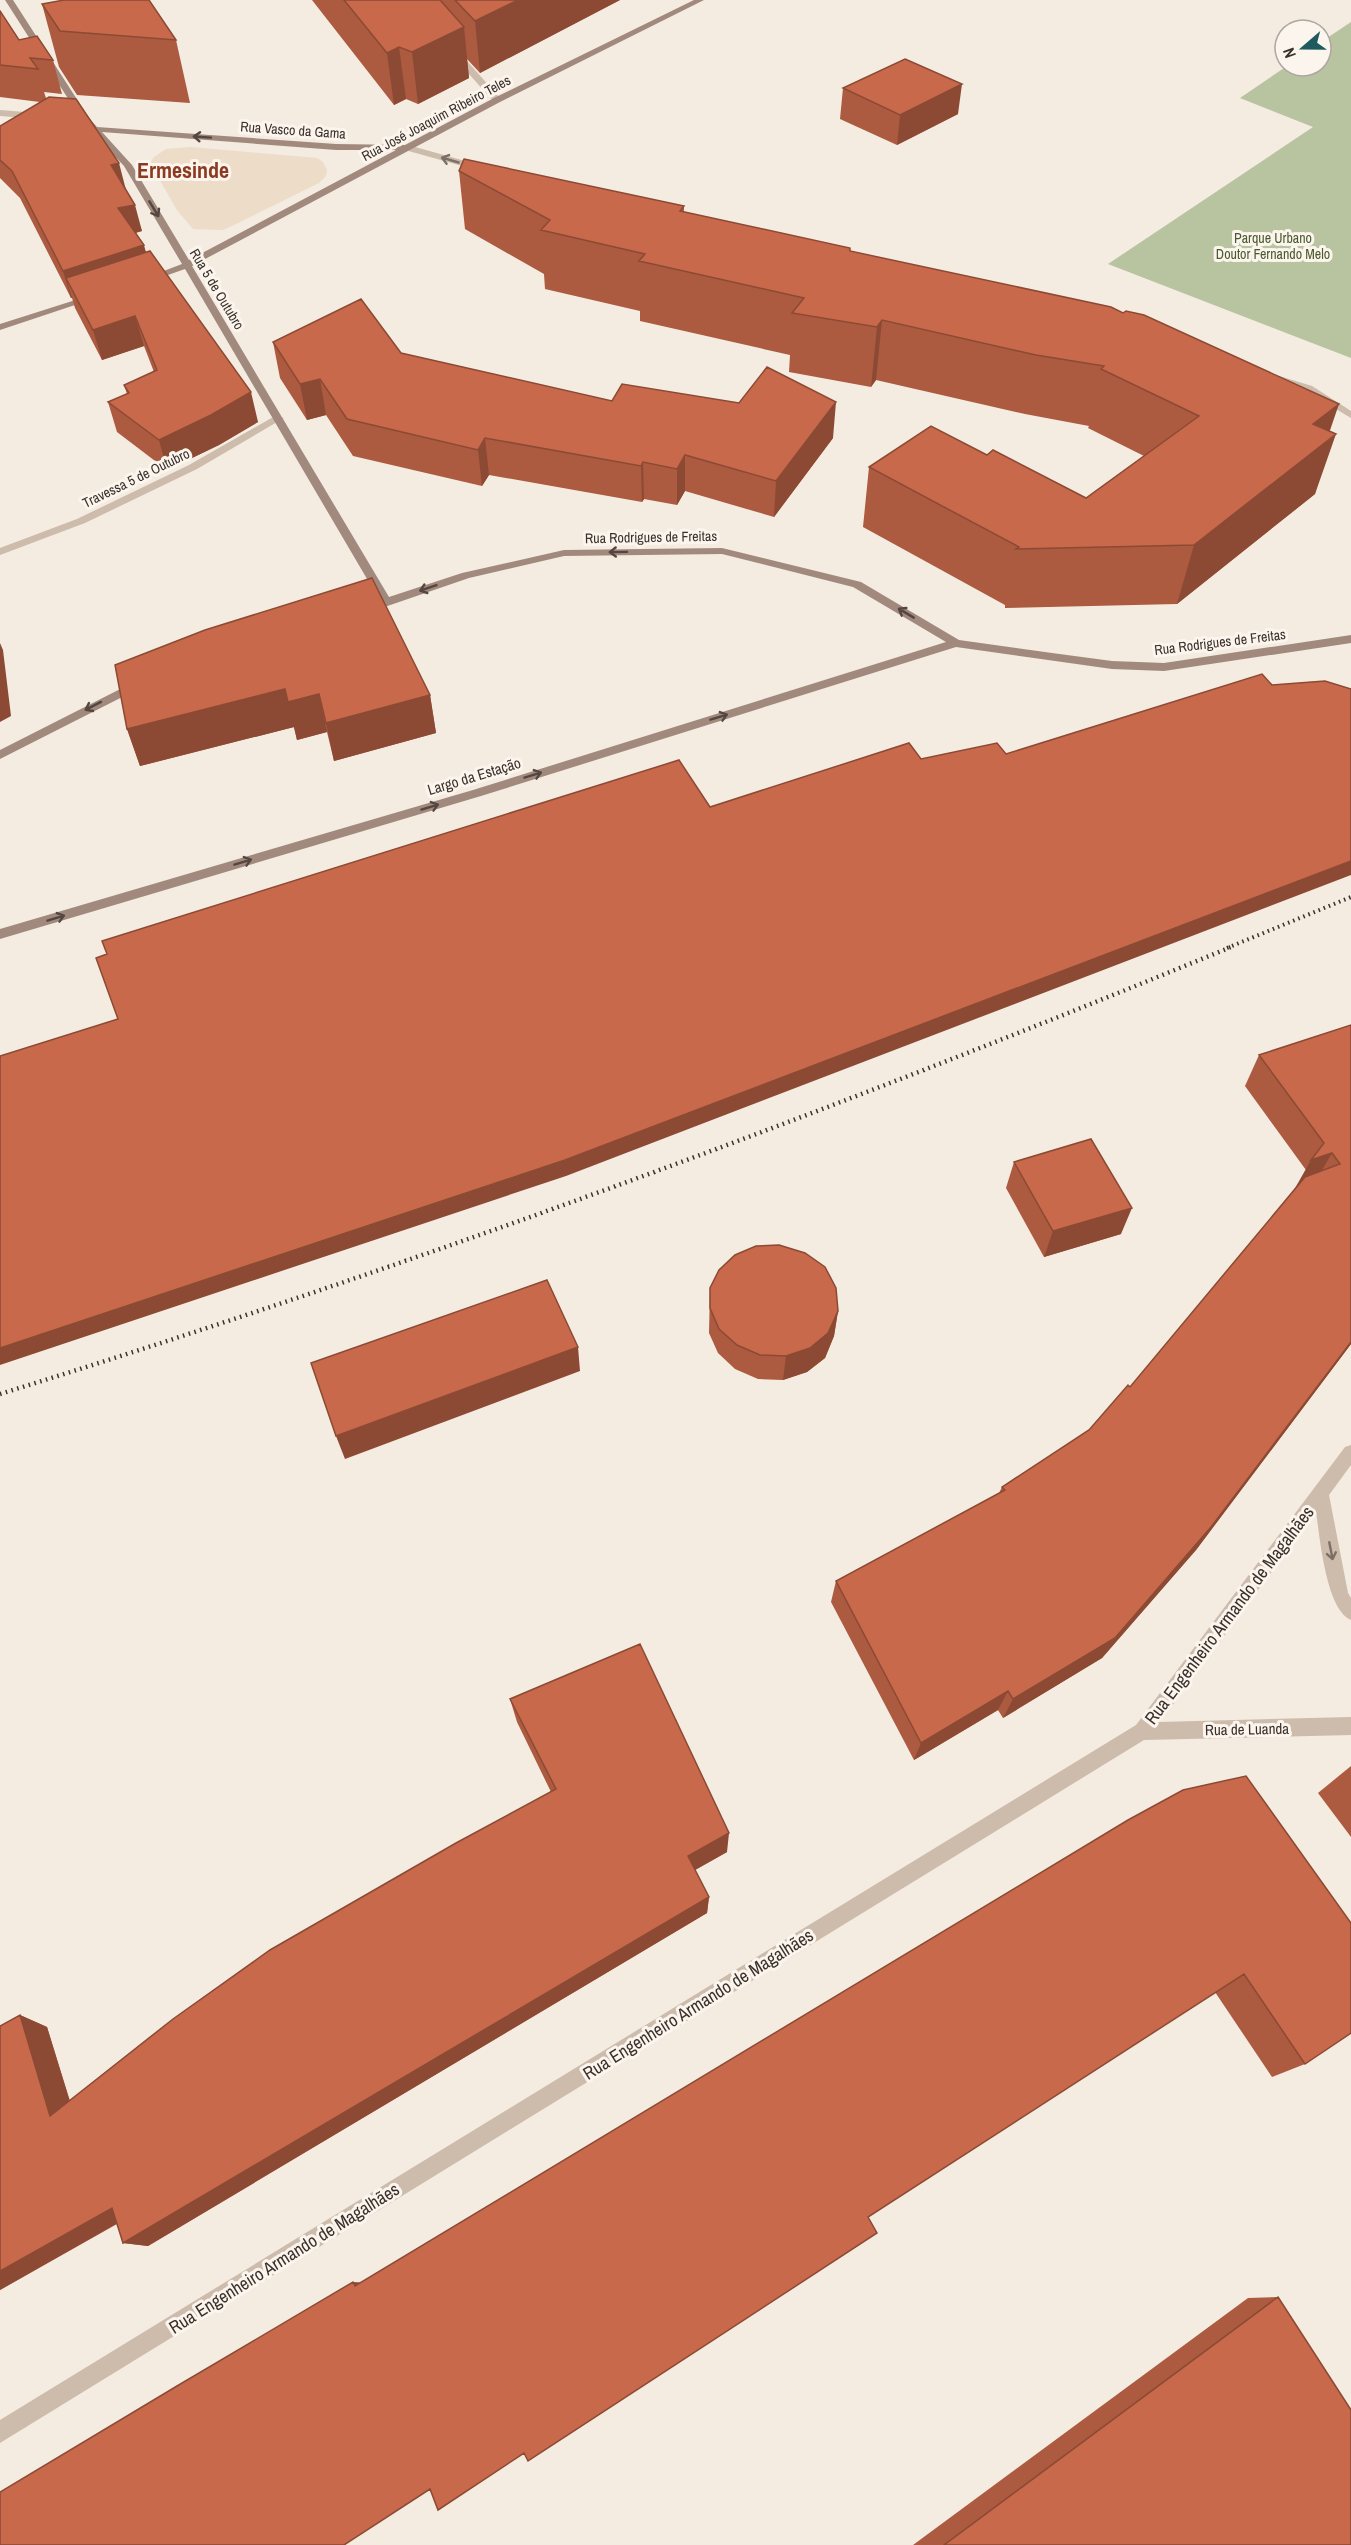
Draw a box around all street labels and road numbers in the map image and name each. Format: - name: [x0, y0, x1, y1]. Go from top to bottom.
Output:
- street label: Rua José Joaquim Ribeiro Teles: [358, 71, 514, 165]
- street label: Rua Vasco da Gama: [240, 117, 347, 143]
- street label: Rua 5 de Outubro: [186, 245, 248, 333]
- street label: Travessa 5 de Outubro: [79, 444, 193, 512]
- street label: Rua Rodrigues de Freitas: [585, 527, 717, 547]
- street label: Rua Rodrigues de Freitas: [1153, 625, 1287, 659]
- street label: Largo da Estação: [425, 752, 523, 800]
- street label: Rua Engenheiro Armando de Magalhães: [1139, 1501, 1319, 1729]
- street label: Rua de Luanda: [1205, 1718, 1289, 1740]
- street label: Rua Engenheiro Armando de Magalhães: [578, 1923, 818, 2085]
- street label: Rua Engenheiro Armando de Magalhães: [164, 2177, 404, 2339]

